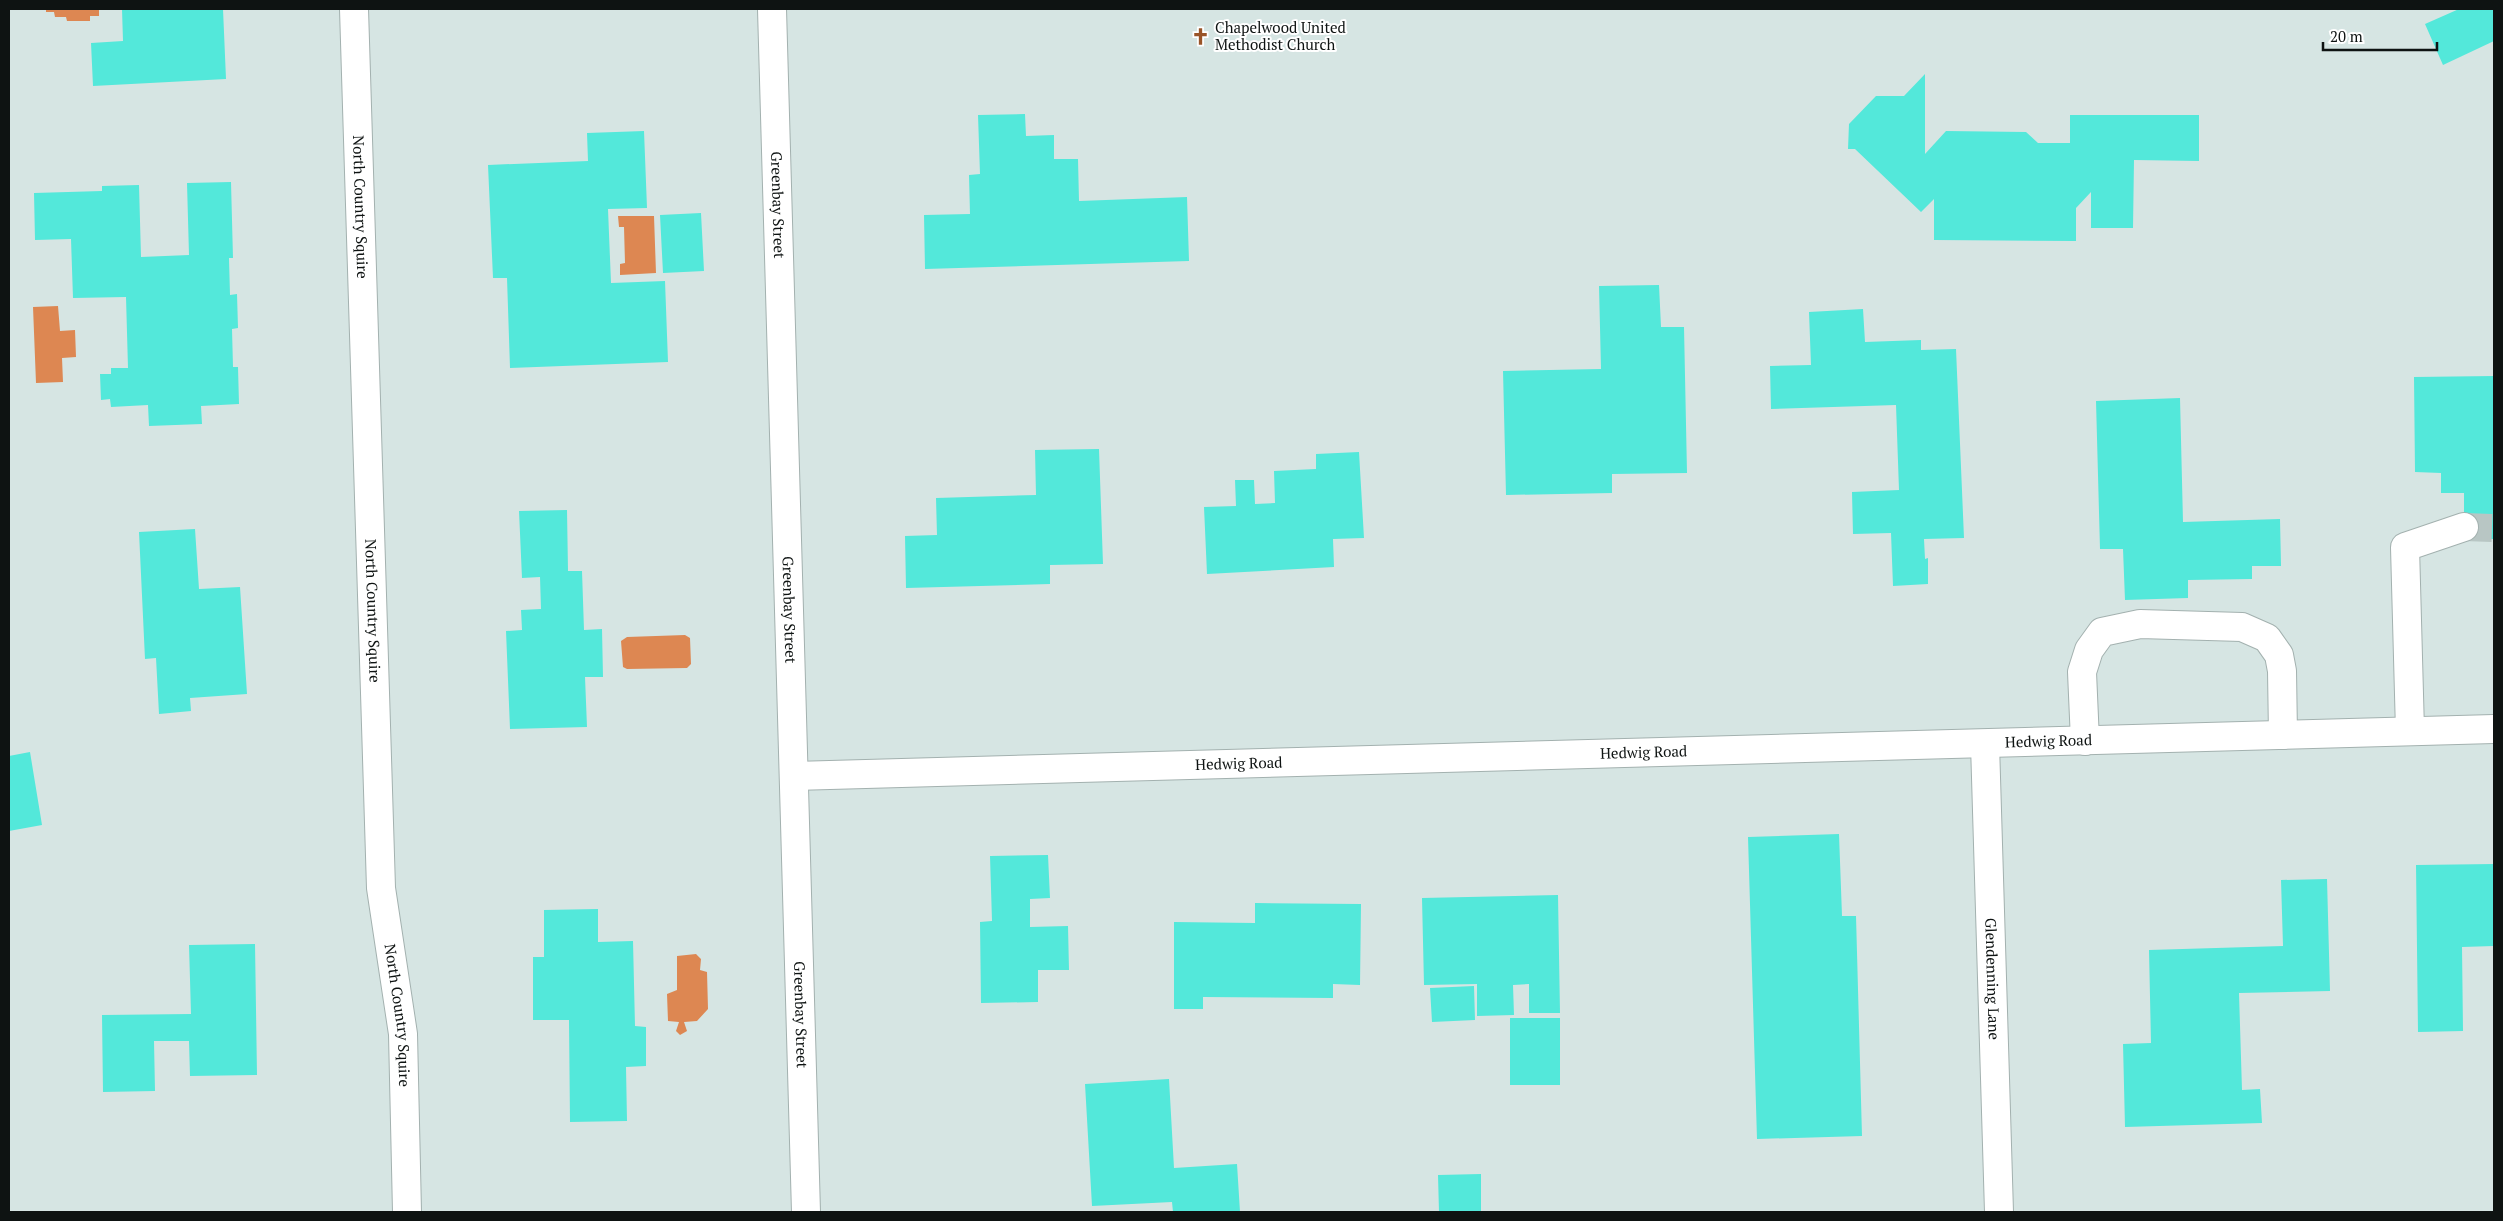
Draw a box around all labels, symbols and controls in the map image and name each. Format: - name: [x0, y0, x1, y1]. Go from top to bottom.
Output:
- place label: Chapelwood United Methodist Church: [1215, 17, 1346, 54]
- scale bar: [2323, 20, 2437, 52]
- text: 20 m: [2330, 26, 2363, 46]
- church icon: Chapelwood United Methodist Church: [1191, 27, 1211, 47]
- street label: North Country Squire: [349, 135, 373, 279]
- street label: Greenbay Street: [767, 151, 790, 259]
- street label: North Country Squire: [361, 539, 386, 683]
- street label: Greenbay Street: [778, 556, 802, 664]
- street label: Hedwig Road: [2005, 729, 2092, 752]
- street label: Hedwig Road: [1600, 740, 1688, 763]
- street label: Hedwig Road: [1195, 752, 1283, 774]
- street label: Glendenning Lane: [1981, 917, 2005, 1040]
- street label: North Country Squire: [381, 942, 415, 1087]
- street label: Greenbay Street: [790, 961, 813, 1069]

